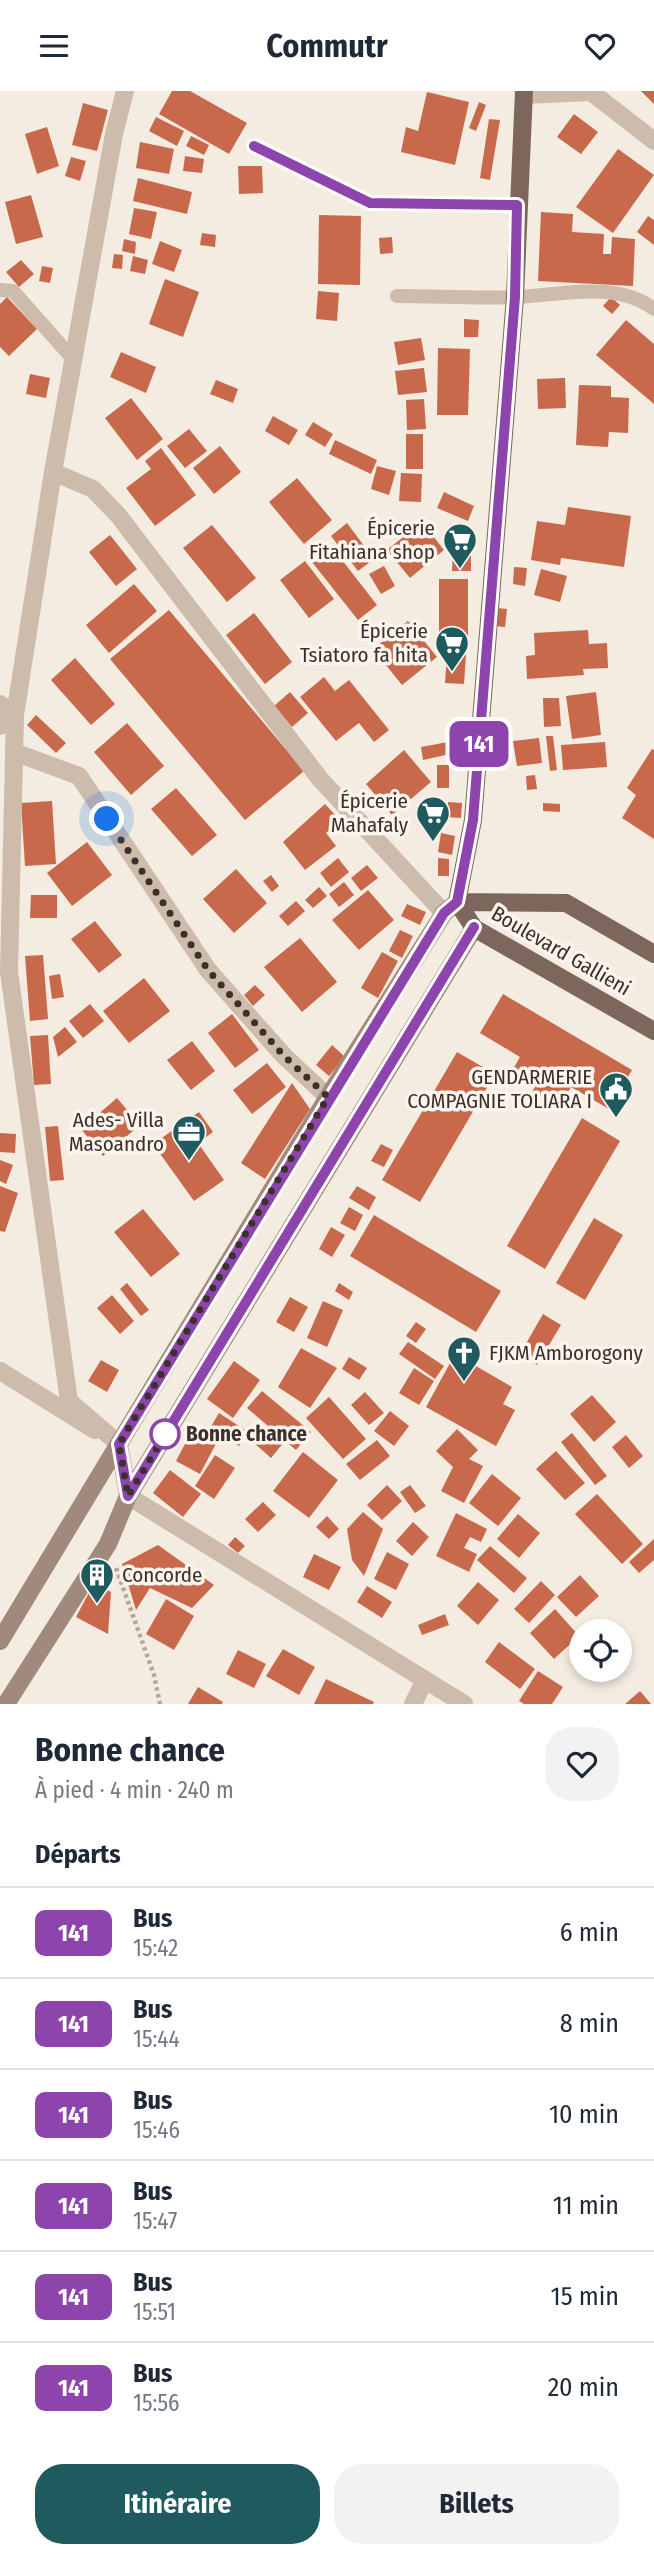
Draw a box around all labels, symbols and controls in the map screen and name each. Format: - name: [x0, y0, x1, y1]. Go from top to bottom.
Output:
- icon: menu: [35, 27, 73, 65]
- text: Commutr: [266, 27, 388, 65]
- icon: heart: [581, 27, 619, 65]
- place label: Épicerie Fitahiana shop: [309, 515, 435, 565]
- supermarket icon: Épicerie Fitahiana shop: [441, 521, 479, 570]
- place label: Épicerie Tsiatoro fa hita: [300, 618, 428, 668]
- supermarket icon: Épicerie Tsiatoro fa hita: [433, 624, 471, 673]
- line badge: 141: [439, 721, 519, 767]
- text: 141: [463, 730, 495, 758]
- place label: Épicerie Mahafaly: [331, 788, 409, 838]
- supermarket icon: Épicerie Mahafaly: [414, 794, 452, 843]
- your location: [89, 801, 124, 836]
- street label: Boulevard Gallieni: [487, 901, 635, 1001]
- place label: GENDARMERIE COMPAGNIE TOLIARA I: [407, 1064, 592, 1114]
- public building icon: GENDARMERIE COMPAGNIE TOLIARA I: [597, 1070, 635, 1119]
- place label: Ades- Villa Masoandro: [69, 1107, 164, 1157]
- office icon: Ades- Villa Masoandro: [170, 1113, 208, 1162]
- church icon: FJKM Amborogony: [445, 1334, 483, 1383]
- place label: FJKM Amborogony: [489, 1340, 643, 1366]
- marker: Bonne chance: [150, 1419, 180, 1449]
- place label: Bonne chance: [186, 1421, 307, 1447]
- building icon: Concorde: [78, 1556, 116, 1605]
- place label: Concorde: [122, 1562, 202, 1588]
- map controls: [569, 1619, 632, 1682]
- button: locate: [569, 1619, 632, 1682]
- button: heart: [545, 1727, 619, 1801]
- text: Bonne chance: [35, 1730, 225, 1770]
- text: À pied · 4 min · 240 m: [35, 1776, 234, 1804]
- text: Départs: [35, 1839, 121, 1870]
- text: Bus: [133, 1903, 172, 1934]
- text: 6 min: [560, 1917, 619, 1948]
- text: 141: [58, 1919, 89, 1947]
- text: 15:42: [133, 1934, 178, 1962]
- text: Bus: [133, 1994, 172, 2025]
- text: 8 min: [560, 2008, 619, 2039]
- text: 141: [58, 2010, 89, 2038]
- text: 15:44: [133, 2025, 180, 2053]
- text: Bus: [133, 2085, 172, 2116]
- text: 10 min: [549, 2099, 619, 2130]
- text: 141: [58, 2101, 89, 2129]
- text: 15:46: [133, 2116, 180, 2144]
- text: Bus: [133, 2176, 172, 2207]
- text: 11 min: [553, 2190, 619, 2221]
- text: 141: [58, 2192, 89, 2220]
- text: 15:47: [133, 2207, 177, 2235]
- text: Bus: [133, 2267, 172, 2298]
- text: 15 min: [551, 2281, 619, 2312]
- text: 141: [58, 2283, 89, 2311]
- text: 15:51: [133, 2298, 176, 2326]
- text: Bus: [133, 2358, 172, 2389]
- text: 20 min: [548, 2372, 619, 2403]
- text: 141: [58, 2374, 89, 2402]
- text: 15:56: [133, 2389, 179, 2417]
- button: Itinéraire: [35, 2464, 320, 2544]
- button: Billets: [334, 2464, 619, 2544]

